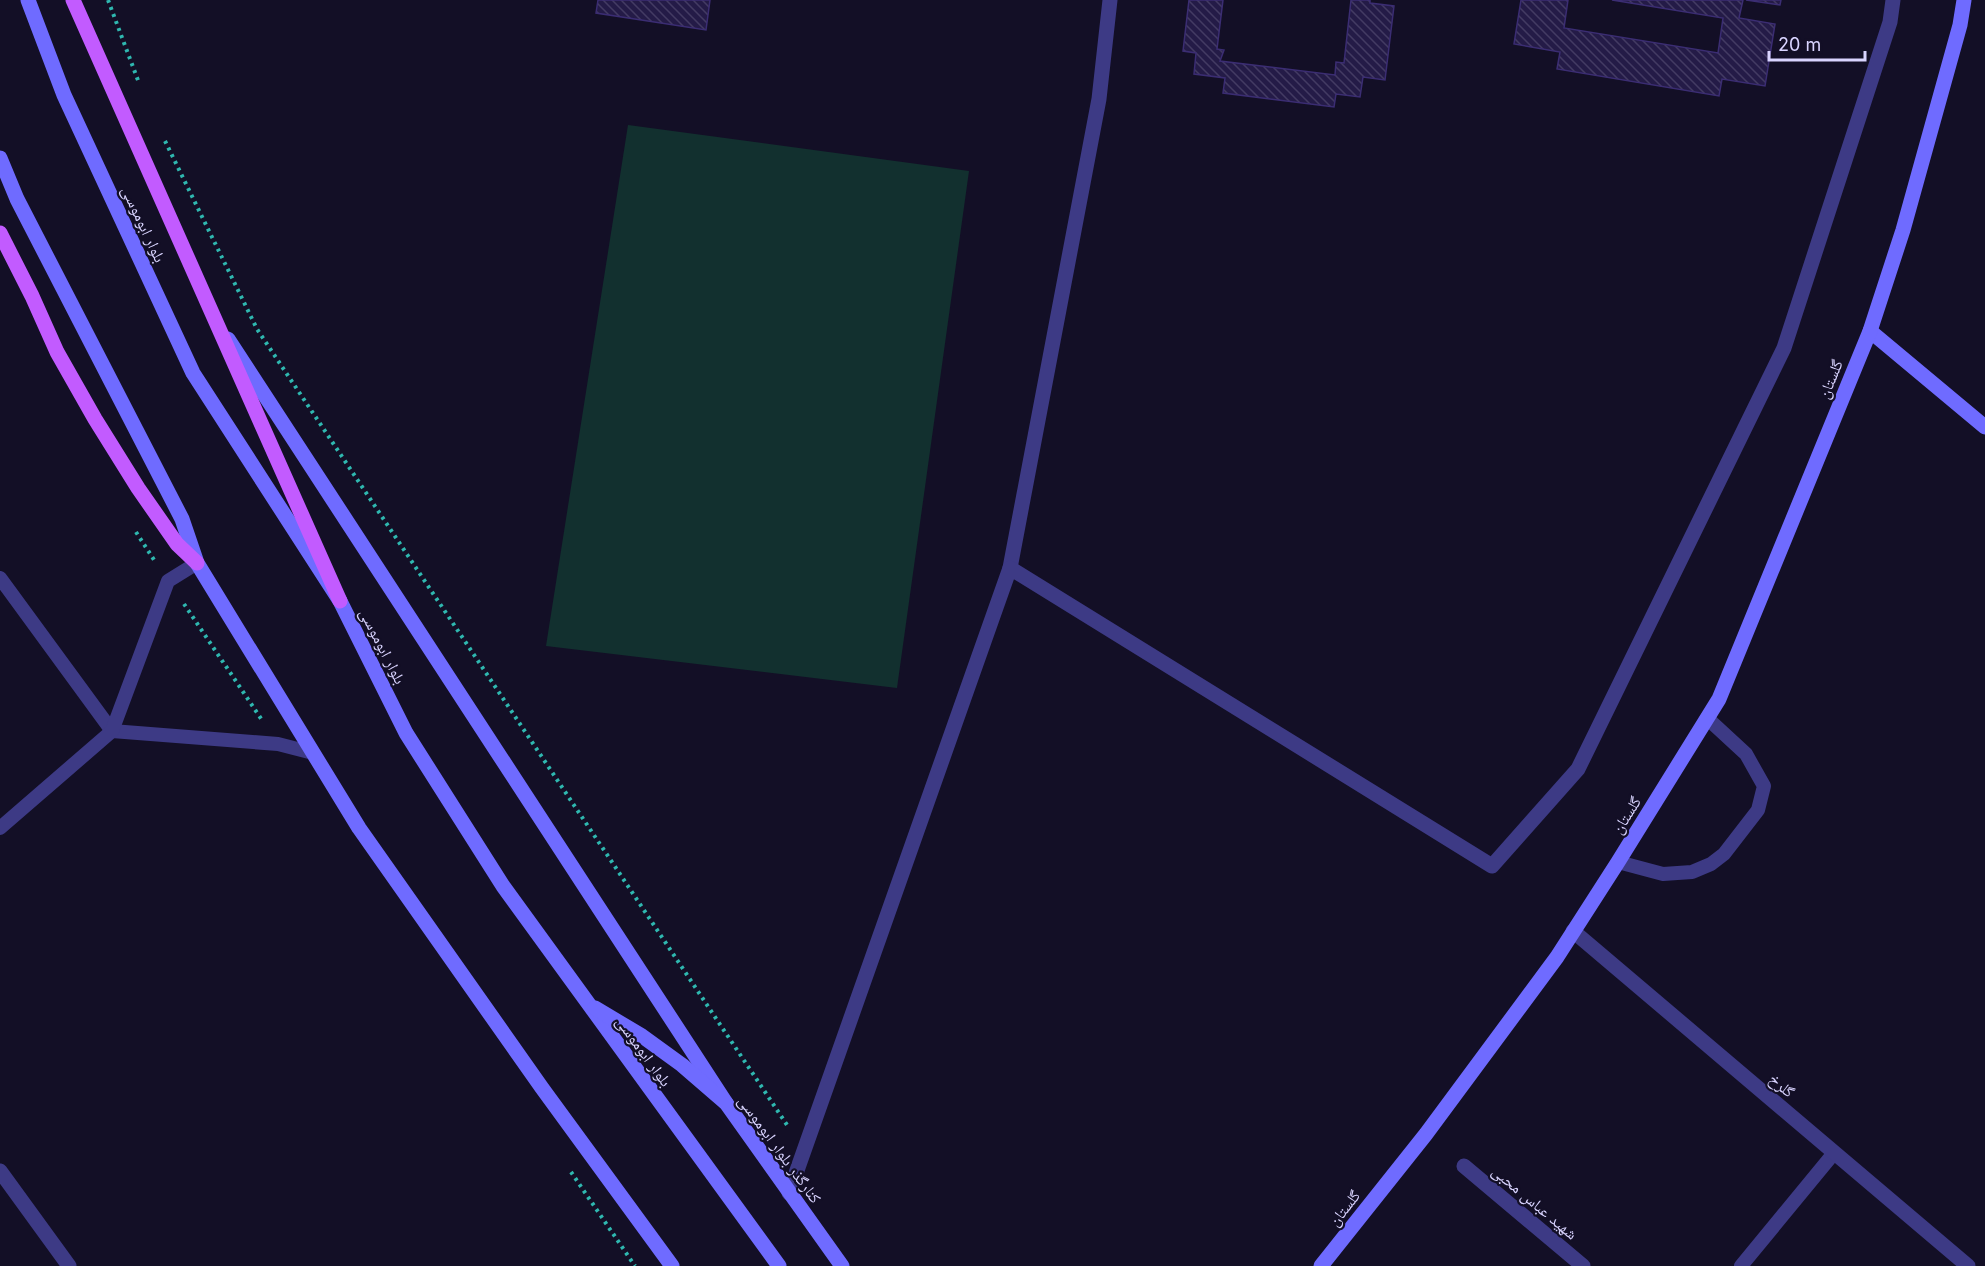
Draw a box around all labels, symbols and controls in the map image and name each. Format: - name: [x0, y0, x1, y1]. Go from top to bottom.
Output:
- scale bar: [1769, 24, 1865, 62]
- text: 20 m: [1778, 34, 1821, 55]
- street label: بلوار ابوموسی: [117, 182, 170, 266]
- street label: گلستان: [1813, 356, 1848, 402]
- street label: بلوار ابوموسی: [355, 605, 411, 688]
- street label: گلستان: [1607, 792, 1646, 838]
- street label: بلوار ابوموسی: [611, 1012, 676, 1091]
- street label: گلرخ: [1765, 1069, 1799, 1102]
- street label: کنارگذر بلوار ابوموسی: [733, 1091, 826, 1208]
- street label: شهید عباس محبی: [1487, 1160, 1582, 1244]
- street label: گلستان: [1324, 1186, 1365, 1231]

